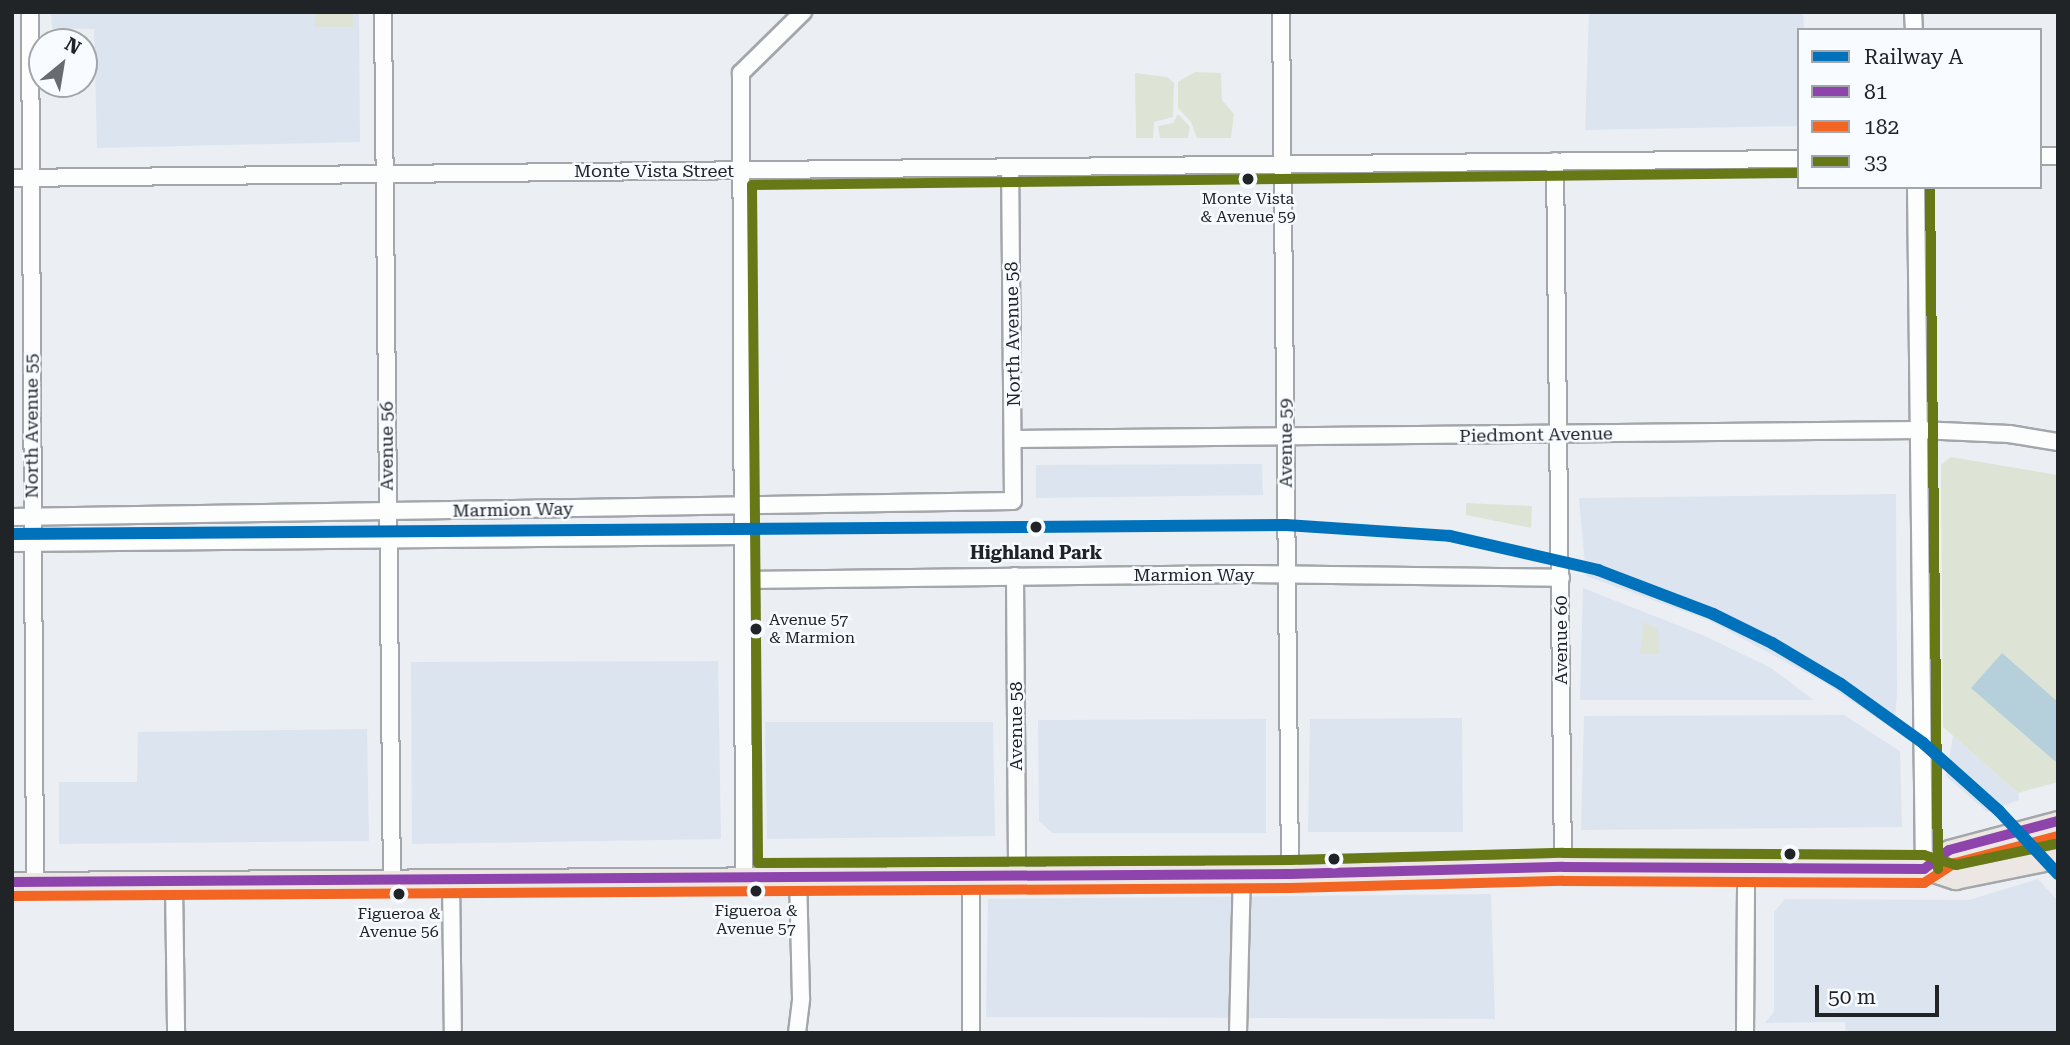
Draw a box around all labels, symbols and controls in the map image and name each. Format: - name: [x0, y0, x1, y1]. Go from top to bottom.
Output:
- north arrow: [28, 28, 98, 98]
- legend: [1797, 28, 2042, 189]
- text: N: [61, 32, 85, 60]
- text: Railway A: [1864, 45, 1963, 69]
- text: 81: [1864, 80, 1888, 104]
- text: 182: [1864, 115, 1899, 139]
- text: 33: [1864, 150, 1888, 174]
- street label: Monte Vista Street: [574, 160, 734, 182]
- marker: Monte Vista & Avenue 59: [1241, 172, 1255, 186]
- place label: Monte Vista & Avenue 59: [1200, 189, 1296, 227]
- street label: North Avenue 58: [1001, 261, 1025, 407]
- street label: North Avenue 55: [21, 353, 43, 499]
- street label: Avenue 59: [1275, 398, 1297, 488]
- street label: Avenue 56: [376, 401, 398, 491]
- street label: Piedmont Avenue: [1459, 423, 1613, 447]
- street label: Marmion Way: [452, 498, 574, 522]
- marker: Highland Park: [1024, 515, 1048, 539]
- place label: Highland Park: [970, 542, 1102, 564]
- street label: Marmion Way: [1134, 564, 1254, 586]
- street label: Avenue 60: [1550, 595, 1572, 685]
- place label: Avenue 57 & Marmion: [769, 610, 855, 648]
- marker: Avenue 57 & Marmion: [749, 622, 763, 636]
- street label: Avenue 58: [1005, 681, 1027, 771]
- unlabelled marker: [1783, 847, 1797, 861]
- unlabelled marker: [1327, 852, 1341, 866]
- marker: Figueroa & Avenue 57: [749, 884, 763, 898]
- marker: Figueroa & Avenue 56: [392, 887, 406, 901]
- place label: Figueroa & Avenue 57: [714, 901, 798, 939]
- place label: Figueroa & Avenue 56: [357, 904, 441, 942]
- scale bar: [1818, 972, 1942, 1016]
- text: 50 m: [1828, 985, 1876, 1009]

